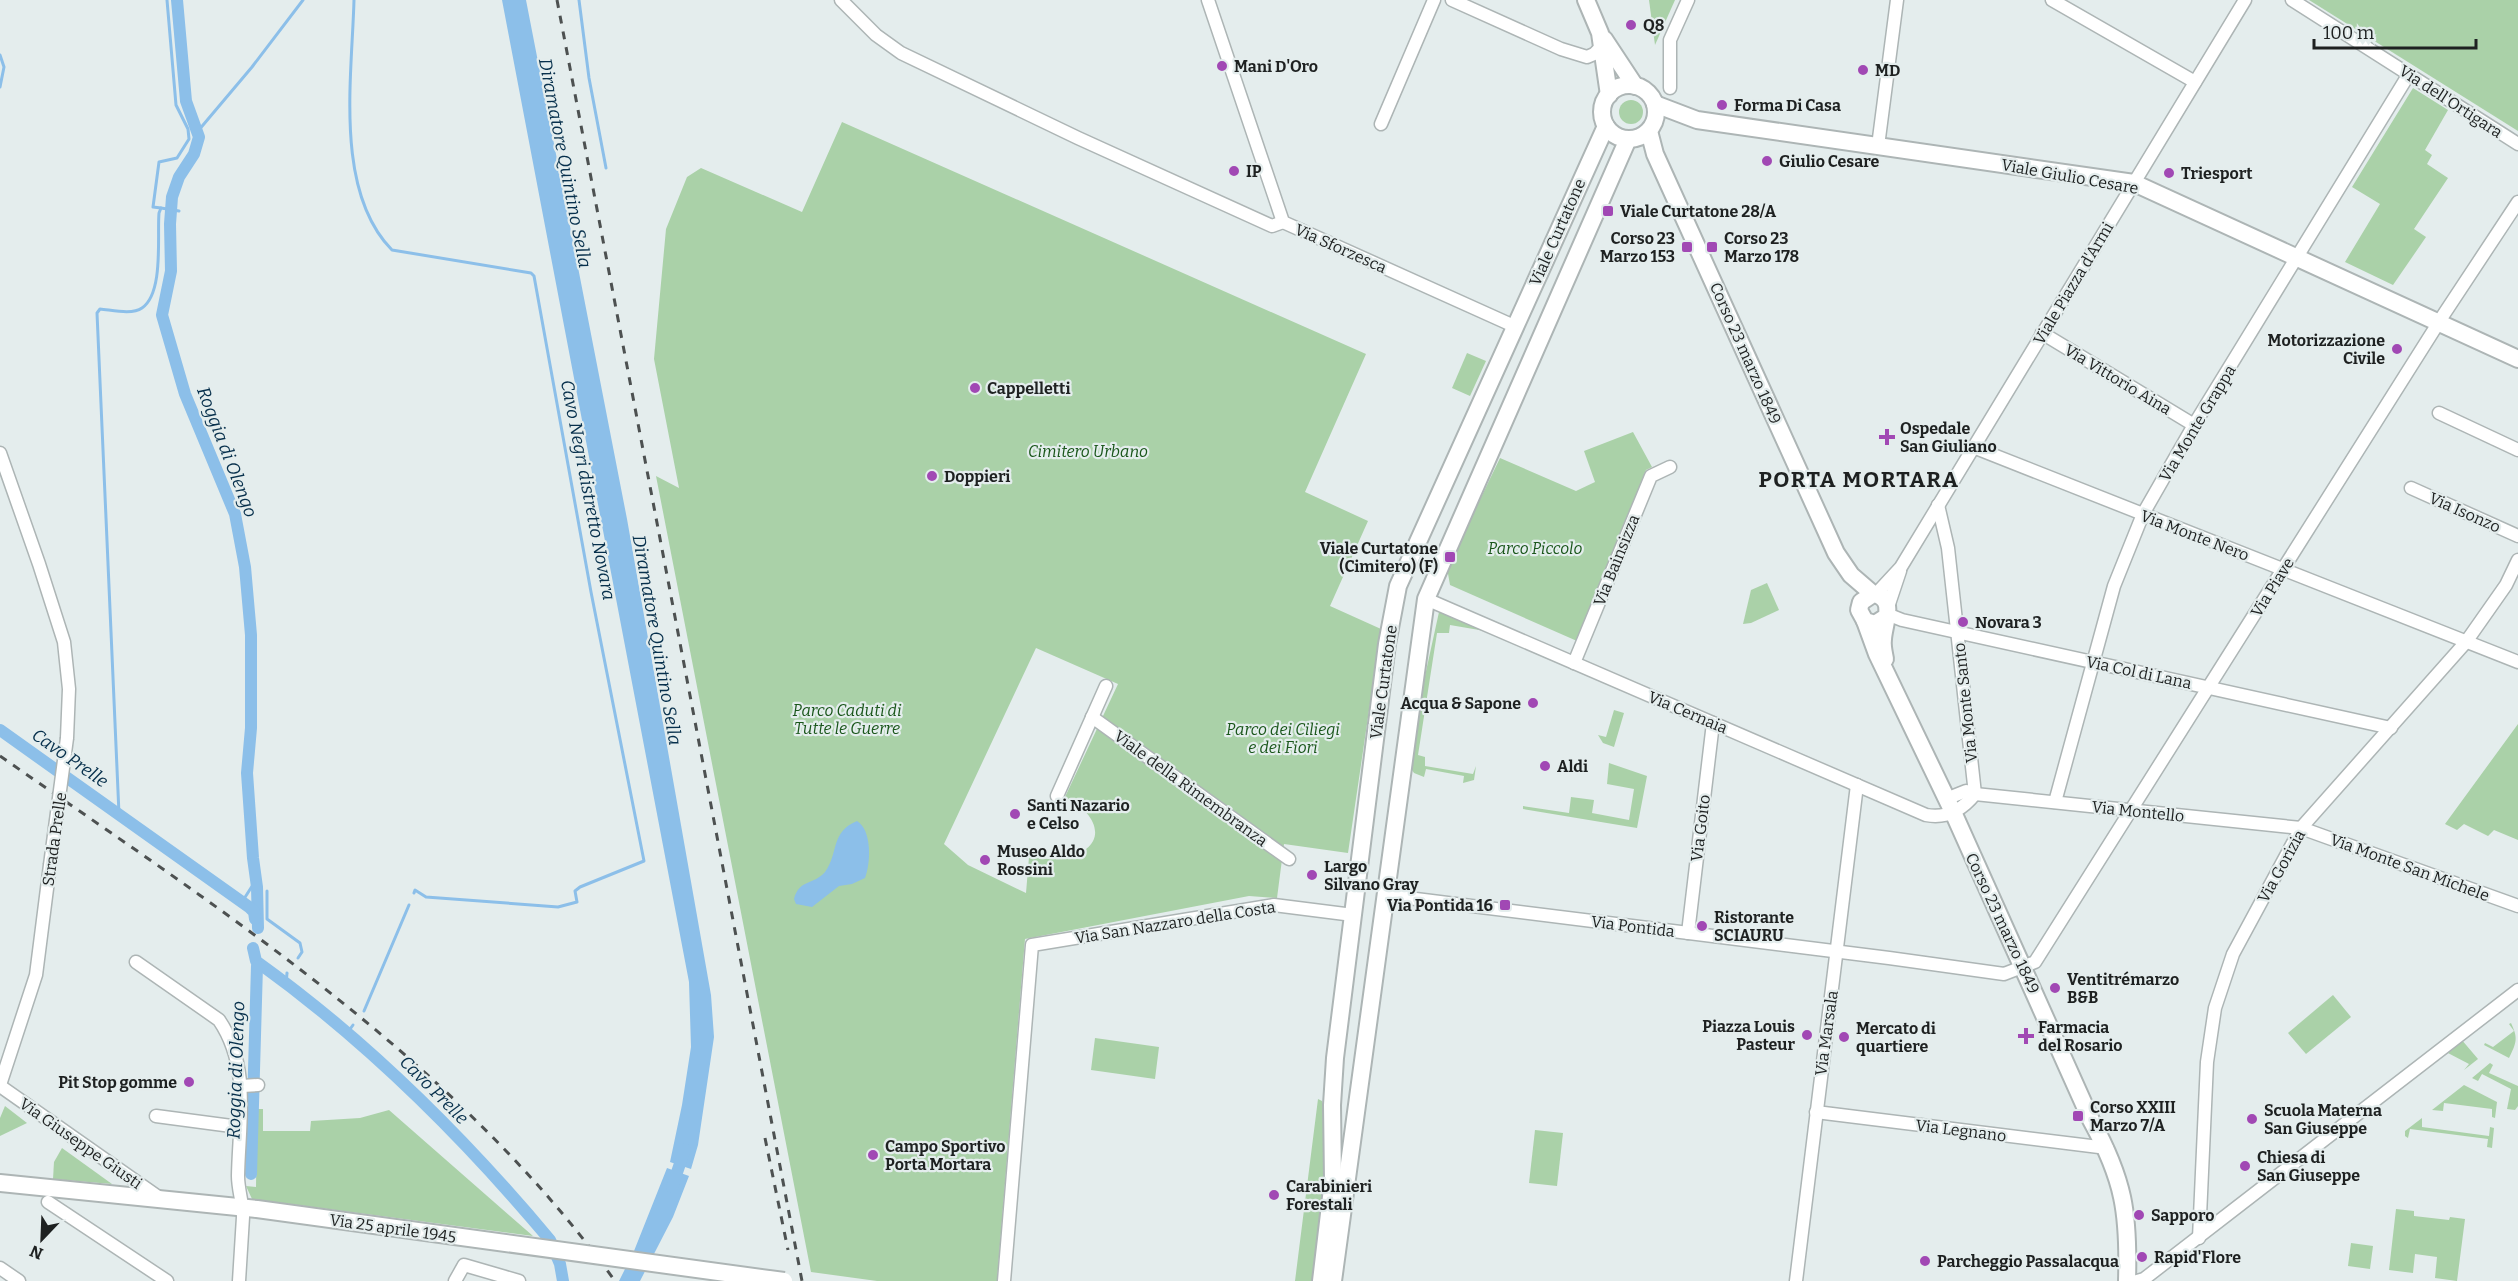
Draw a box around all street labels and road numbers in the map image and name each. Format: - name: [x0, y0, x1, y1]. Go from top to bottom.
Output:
- street label: Via dell'Ortigara: [2395, 61, 2506, 142]
- street label: Viale Giulio Cesare: [2000, 155, 2140, 198]
- street label: Viale Curtatone: [1525, 176, 1590, 289]
- street label: Viale Piazza d'Armi: [2029, 218, 2118, 348]
- street label: Via Sforzesca: [1292, 220, 1390, 277]
- street label: Corso 23 marzo 1849: [1706, 279, 1785, 427]
- street label: Via Vittorio Aina: [2061, 340, 2175, 419]
- street label: Via Monte Grappa: [2155, 361, 2240, 485]
- street label: Via Isonzo: [2426, 488, 2503, 537]
- street label: Via Monte Nero: [2138, 506, 2252, 565]
- street label: Via Bainsizza: [1589, 511, 1644, 609]
- street label: Via Piave: [2247, 554, 2298, 620]
- street label: Viale Curtatone: [1366, 624, 1401, 740]
- street label: Via Monte Santo: [1950, 642, 1981, 764]
- street label: Via Col di Lana: [2084, 652, 2194, 693]
- street label: Via Cernaia: [1645, 687, 1731, 738]
- street label: Viale della Rimembranza: [1110, 726, 1271, 851]
- street label: Strada Prelle: [39, 791, 70, 887]
- street label: Via Goito: [1687, 793, 1714, 863]
- street label: Via Montello: [2091, 797, 2185, 826]
- street label: Via Gorizia: [2254, 826, 2309, 906]
- street label: Via Monte San Michele: [2328, 830, 2492, 905]
- street label: Corso 23 marzo 1849: [1962, 850, 2043, 997]
- street label: Via San Nazzaro della Costa: [1073, 897, 1277, 948]
- street label: Via Pontida: [1590, 912, 1676, 941]
- street label: Via Marsala: [1811, 989, 1842, 1077]
- street label: Via Giuseppe Giusti: [16, 1094, 146, 1193]
- street label: Via Legnano: [1915, 1116, 2007, 1145]
- street label: Via 25 aprile 1945: [328, 1210, 457, 1247]

